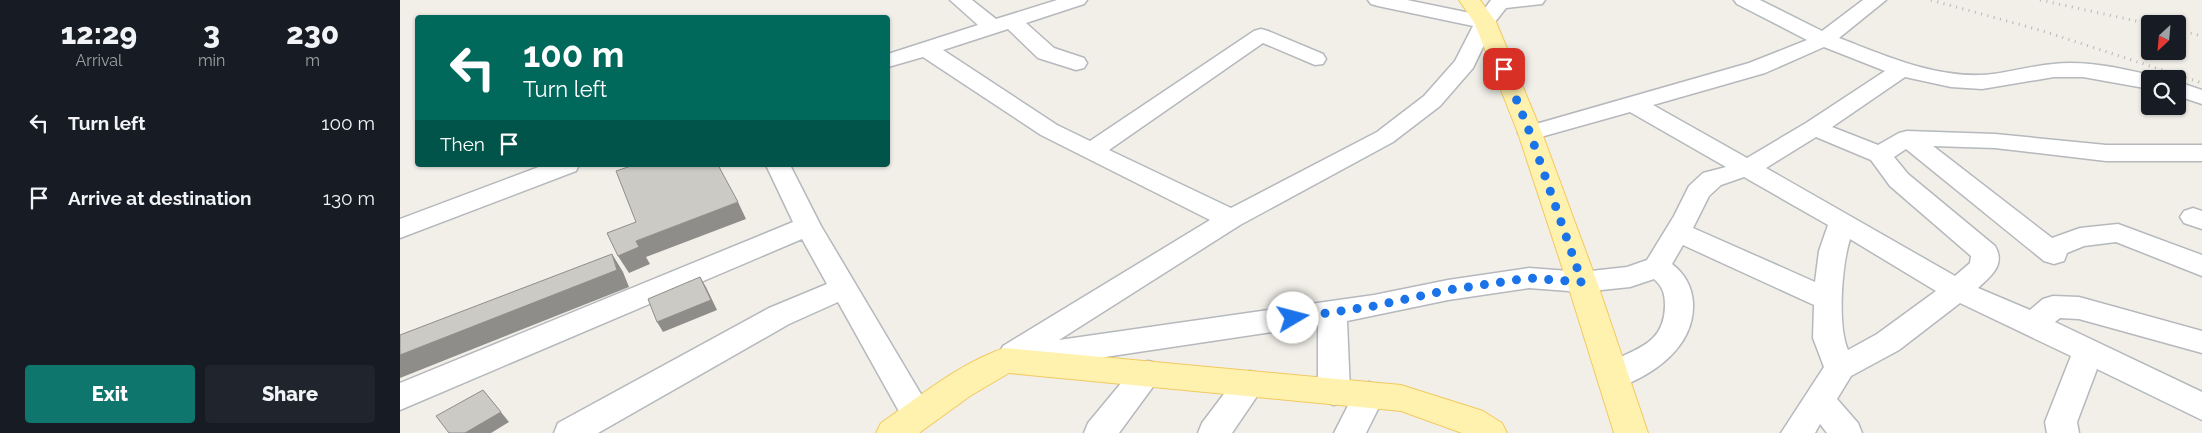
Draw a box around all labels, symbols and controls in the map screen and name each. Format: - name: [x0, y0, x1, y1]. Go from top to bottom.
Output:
- north arrow: [2141, 15, 2186, 60]
- map controls: [2141, 15, 2186, 115]
- text: 12:29: [61, 16, 137, 51]
- text: 3: [203, 16, 220, 51]
- text: 230: [286, 16, 339, 51]
- text: 100 m: [523, 34, 624, 75]
- icon: left: [440, 35, 505, 100]
- pin: [1483, 48, 1525, 90]
- text: Arrival: [75, 51, 122, 70]
- text: min: [198, 51, 225, 70]
- text: m: [305, 51, 320, 70]
- icon: arrive: [1490, 55, 1518, 83]
- button: search: [2141, 70, 2186, 115]
- text: Turn left: [523, 76, 607, 102]
- icon: left: [25, 109, 53, 137]
- text: Turn left: [68, 112, 145, 134]
- text: 100 m: [321, 112, 375, 134]
- icon: arrive: [495, 130, 523, 158]
- text: Then: [440, 133, 485, 155]
- icon: arrive: [25, 184, 53, 212]
- text: Arrive at destination: [68, 187, 252, 209]
- text: 130 m: [323, 187, 375, 209]
- position arrow: [1266, 291, 1318, 343]
- button: Exit: [25, 365, 195, 423]
- button: Share: [205, 365, 375, 423]

